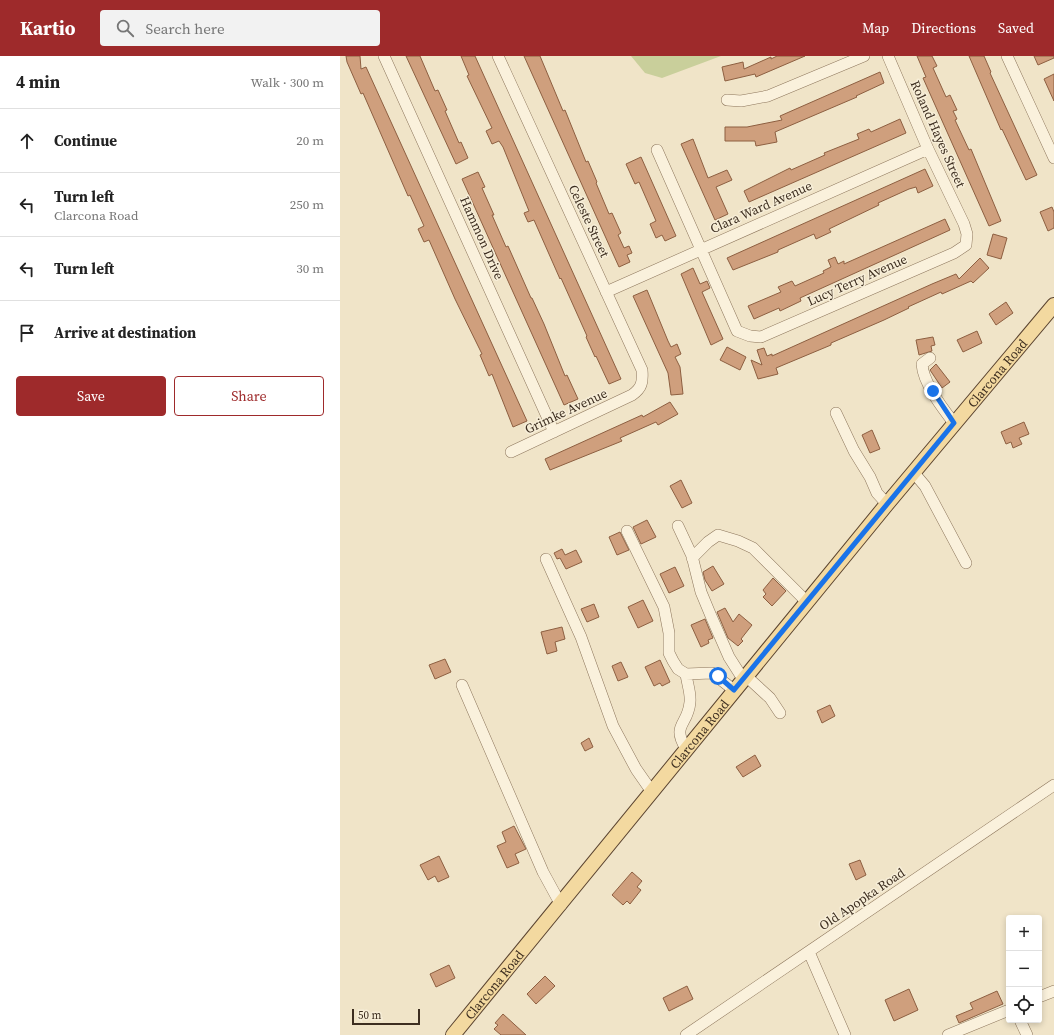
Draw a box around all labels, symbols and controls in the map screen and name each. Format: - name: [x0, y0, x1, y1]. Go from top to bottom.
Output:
- search box: [100, 10, 380, 46]
- text: Kartio: [20, 15, 76, 41]
- icon: search: [114, 17, 136, 39]
- text: Search here: [146, 18, 225, 39]
- text: Map: [862, 18, 889, 38]
- text: Directions: [911, 18, 976, 38]
- text: Saved: [998, 18, 1034, 38]
- text: 4 min: [16, 70, 60, 94]
- text: Walk · 300 m: [251, 74, 324, 91]
- street label: Roland Hayes Street: [907, 78, 970, 191]
- icon: ahead: [16, 130, 38, 152]
- text: Continue: [54, 130, 117, 151]
- text: 20 m: [296, 132, 324, 149]
- street label: Clara Ward Avenue: [707, 177, 815, 237]
- street label: Celeste Street: [565, 182, 614, 261]
- text: Turn left: [54, 186, 114, 207]
- icon: left: [16, 194, 38, 216]
- street label: Hammon Drive: [456, 194, 508, 283]
- text: 250 m: [290, 196, 324, 213]
- text: Clarcona Road: [54, 207, 138, 224]
- street label: Lucy Terry Avenue: [804, 250, 910, 310]
- icon: left: [16, 258, 38, 280]
- text: Turn left: [54, 258, 114, 279]
- text: 30 m: [296, 260, 324, 277]
- icon: arrive: [16, 322, 38, 344]
- text: Arrive at destination: [54, 322, 196, 343]
- street label: Clarcona Road: [963, 335, 1031, 411]
- button: Save: [16, 376, 166, 416]
- button: Share: [174, 376, 324, 416]
- route end: [924, 382, 942, 400]
- street label: Grimke Avenue: [522, 384, 610, 438]
- route start: [709, 667, 727, 685]
- street label: Clarcona Road: [666, 695, 733, 772]
- street label: Old Apopka Road: [816, 864, 909, 934]
- map controls: [1006, 915, 1042, 1023]
- button: +: [1006, 915, 1042, 951]
- street label: Clarcona Road: [461, 946, 528, 1023]
- button: −: [1006, 951, 1042, 987]
- button: locate: [1006, 987, 1042, 1023]
- scale bar: [352, 1007, 420, 1026]
- text: 50 m: [358, 1008, 381, 1023]

